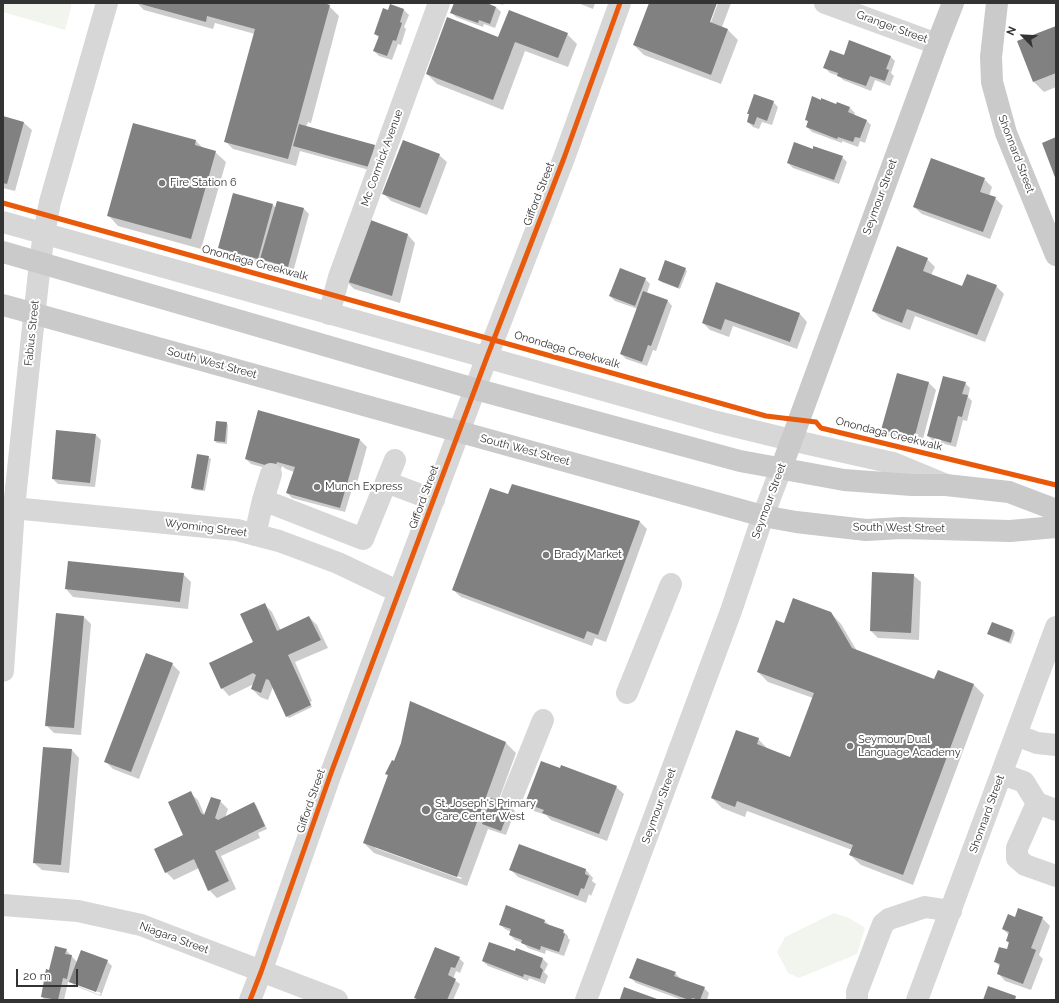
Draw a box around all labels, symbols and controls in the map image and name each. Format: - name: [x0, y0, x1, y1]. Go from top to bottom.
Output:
- street label: Granger Street: [855, 8, 929, 46]
- north arrow: [1003, 16, 1043, 56]
- text: N: [1004, 24, 1019, 37]
- street label: Mc Cormick Avenue: [358, 108, 406, 208]
- street label: Shonnard Street: [995, 113, 1037, 195]
- street label: Seymour Street: [860, 157, 900, 237]
- street label: Gifford Street: [521, 160, 557, 228]
- place label: Fire Station 6: [170, 176, 237, 190]
- marker: Fire Station 6: [157, 178, 167, 188]
- street label: Onondaga Creekwalk: [200, 242, 310, 284]
- street label: Fabius Street: [22, 299, 42, 367]
- street label: Onondaga Creekwalk: [512, 329, 622, 371]
- street label: South West Street: [166, 345, 258, 381]
- street label: Onondaga Creekwalk: [834, 414, 944, 454]
- street label: South West Street: [479, 432, 571, 468]
- street label: Seymour Street: [749, 461, 789, 541]
- street label: Gifford Street: [406, 463, 442, 531]
- place label: Munch Express: [325, 480, 403, 494]
- marker: Munch Express: [312, 482, 322, 492]
- street label: Wyoming Street: [164, 516, 248, 540]
- street label: South West Street: [853, 521, 945, 535]
- place label: Brady Market: [554, 548, 622, 562]
- marker: Brady Market: [541, 550, 551, 560]
- place label: Seymour Dual Language Academy: [858, 733, 961, 759]
- marker: Seymour Dual Language Academy: [845, 741, 855, 751]
- street label: Seymour Street: [639, 766, 679, 846]
- street label: Gifford Street: [294, 767, 328, 835]
- street label: Shonnard Street: [967, 773, 1007, 855]
- place label: St. Joseph's Primary Care Center West: [435, 797, 536, 823]
- marker: St. Joseph's Primary Care Center West: [420, 804, 432, 816]
- street label: Niagara Street: [138, 919, 210, 957]
- scale bar: [18, 961, 80, 987]
- text: 20 m: [23, 969, 51, 983]

